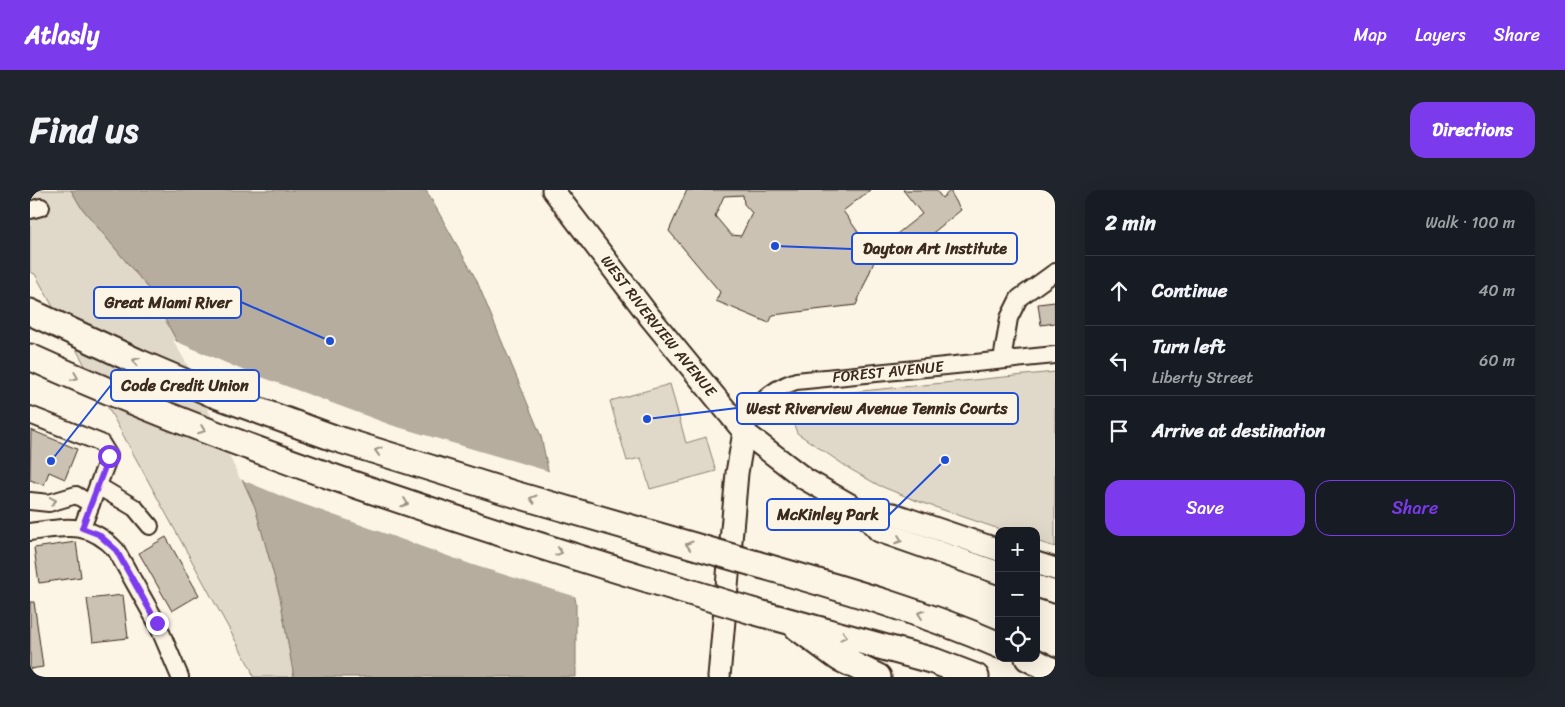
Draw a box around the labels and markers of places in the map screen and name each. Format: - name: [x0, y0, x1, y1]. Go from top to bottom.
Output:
- callout: Dayton Art Institute: [852, 233, 1017, 264]
- callout: Great Miami River: [94, 287, 241, 318]
- callout: Code Credit Union: [111, 370, 259, 401]
- callout: West Riverview Avenue Tennis Courts: [737, 393, 1018, 424]
- callout: McKinley Park: [767, 499, 889, 530]

